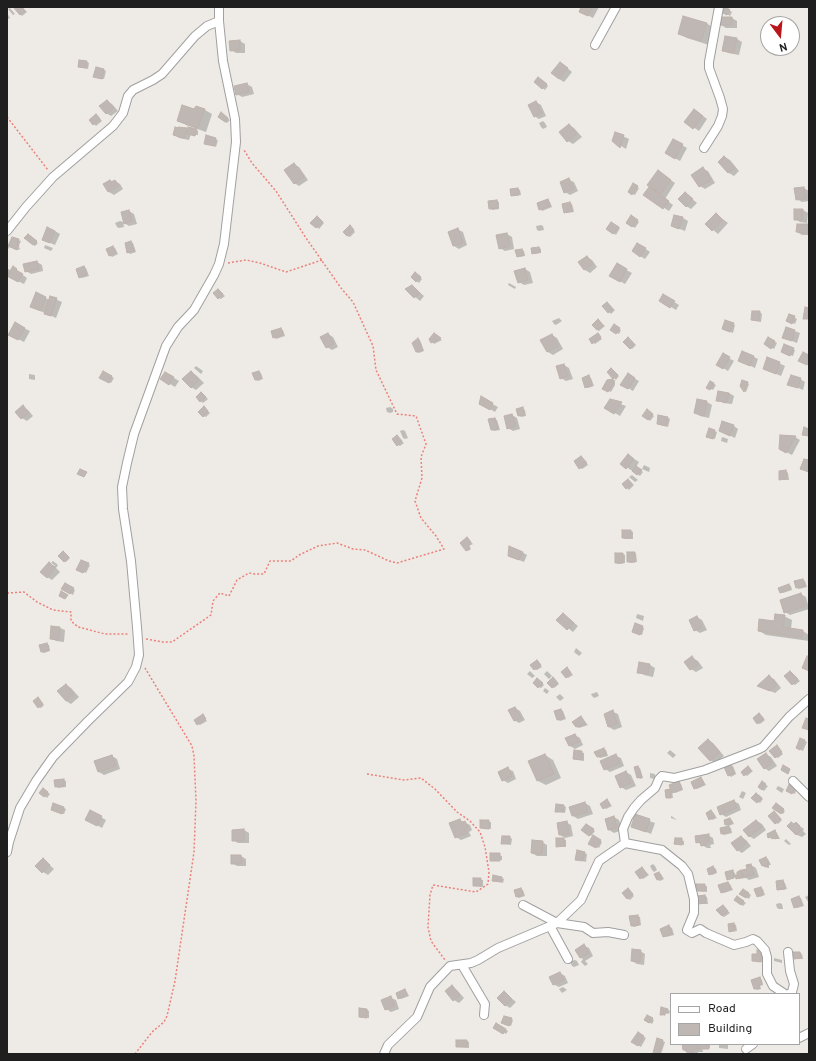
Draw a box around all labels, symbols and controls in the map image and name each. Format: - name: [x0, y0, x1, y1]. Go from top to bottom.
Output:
- north arrow: [760, 16, 800, 56]
- text: N: [777, 39, 789, 54]
- legend: [670, 993, 800, 1045]
- text: Road: [708, 1001, 736, 1017]
- text: Building: [708, 1021, 752, 1037]

